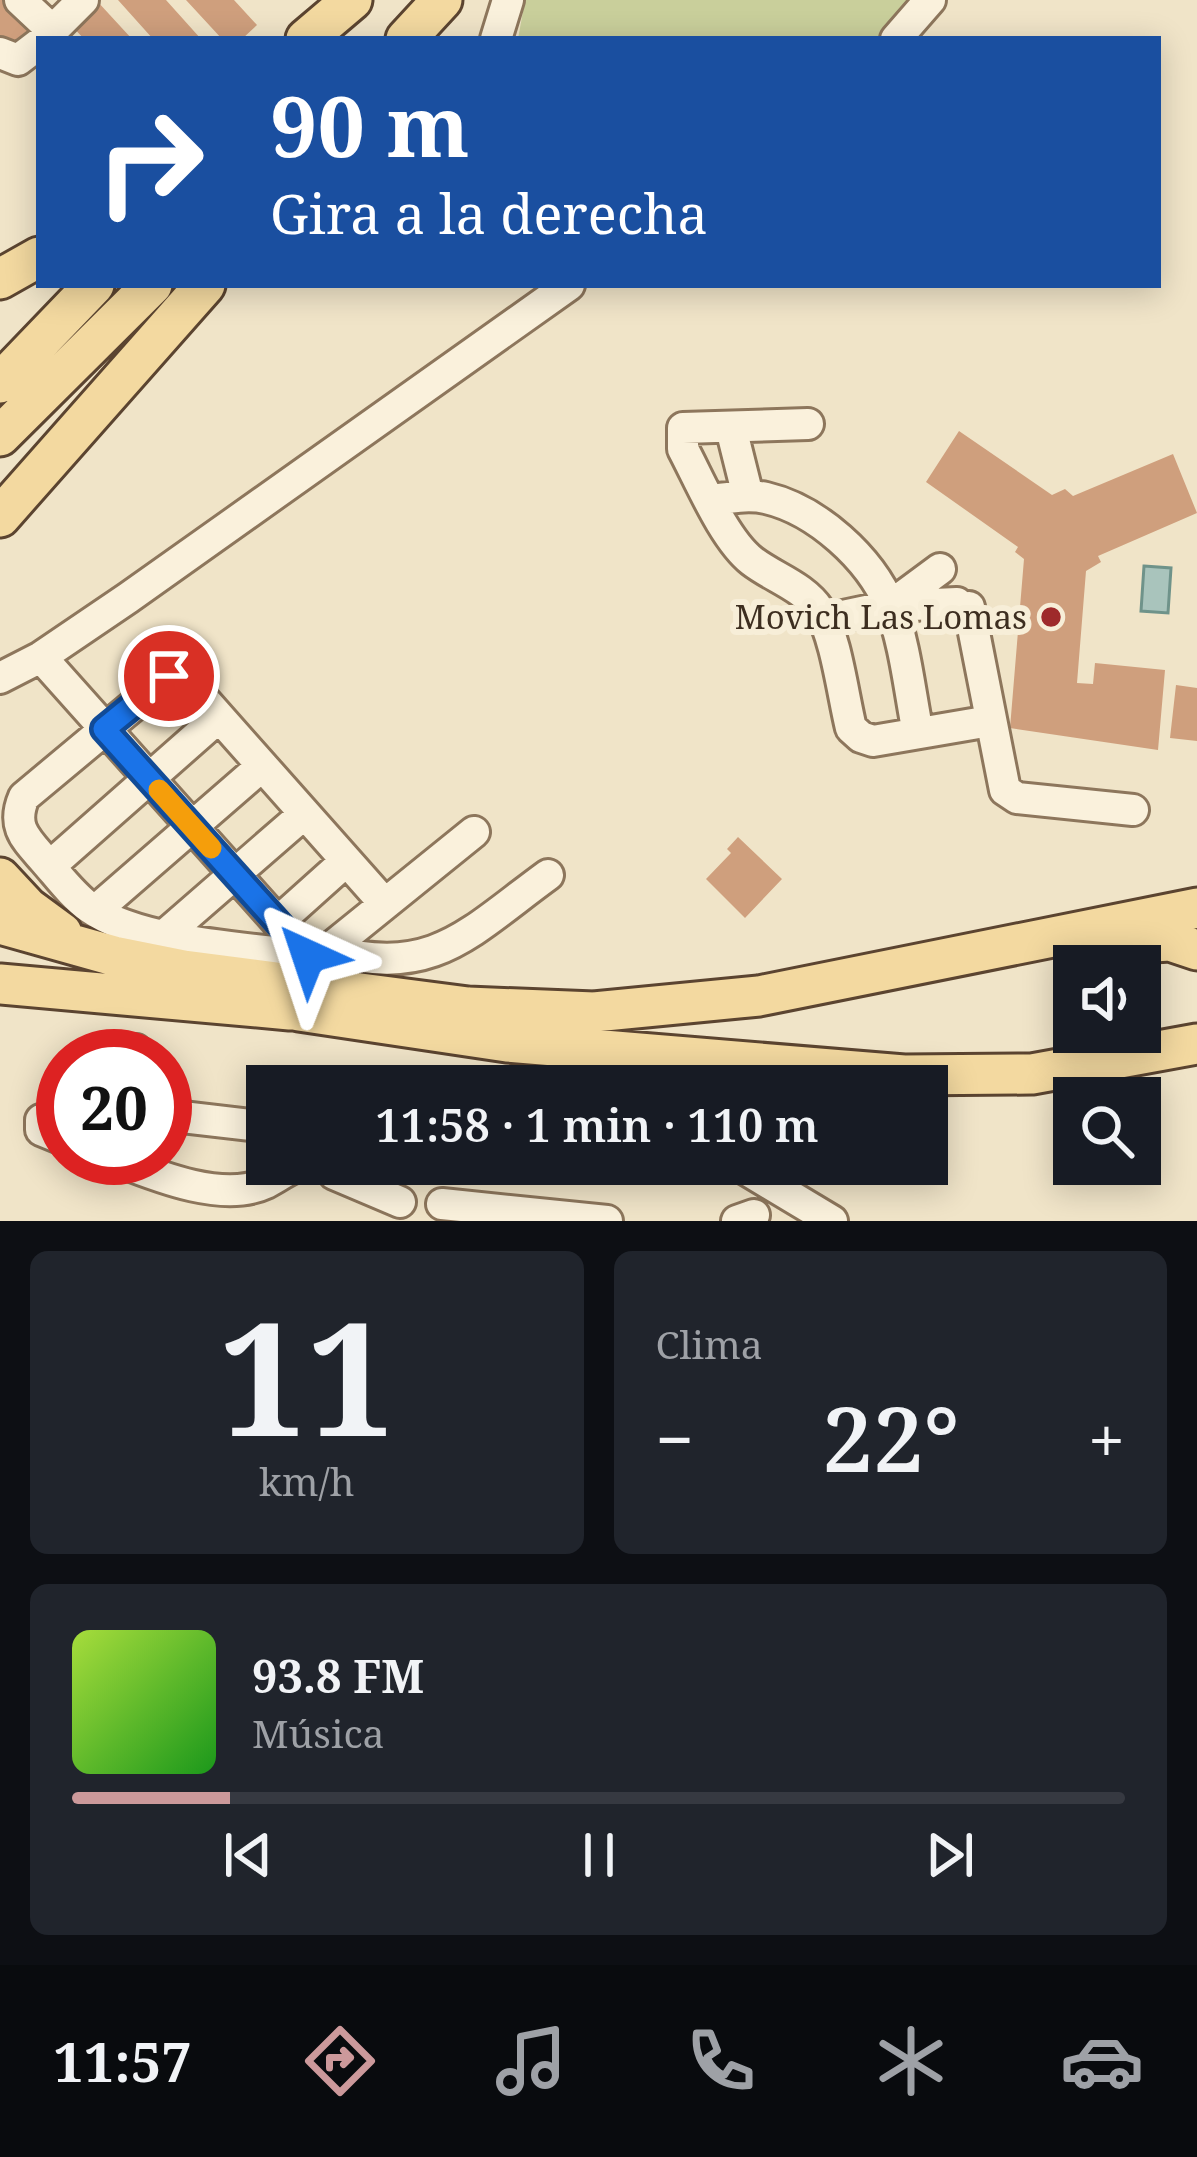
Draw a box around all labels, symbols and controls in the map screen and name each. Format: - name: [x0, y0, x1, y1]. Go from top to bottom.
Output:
- text: 90 m: [270, 67, 470, 182]
- icon: right: [72, 84, 228, 240]
- text: Gira a la derecha: [270, 176, 708, 250]
- place label: Movich Las Lomas: [735, 594, 1027, 639]
- marker: Movich Las Lomas: [1038, 604, 1064, 630]
- pin: [118, 625, 220, 727]
- icon: arrive: [136, 643, 202, 709]
- position arrow: [245, 893, 371, 1019]
- map controls: [1053, 945, 1161, 1185]
- button: sound: [1053, 945, 1161, 1053]
- speed limit sign: 20: [36, 1029, 192, 1185]
- button: search: [1053, 1077, 1161, 1185]
- text: 11:58 · 1 min · 110 m: [375, 1094, 819, 1155]
- text: 11: [219, 1269, 395, 1482]
- text: Clima: [656, 1317, 763, 1370]
- text: 22°: [822, 1376, 960, 1498]
- text: −: [656, 1393, 694, 1483]
- text: +: [1088, 1393, 1125, 1483]
- text: km/h: [259, 1454, 355, 1507]
- text: 93.8 FM: [252, 1645, 424, 1706]
- text: Música: [252, 1706, 385, 1759]
- icon: previous: [215, 1822, 281, 1888]
- icon: pause: [566, 1822, 632, 1888]
- icon: next: [917, 1822, 983, 1888]
- icon: directions: [298, 2019, 382, 2103]
- icon: music: [489, 2019, 573, 2103]
- icon: phone: [679, 2019, 763, 2103]
- icon: climate: [869, 2019, 953, 2103]
- icon: car: [1060, 2019, 1144, 2103]
- text: 11:57: [53, 2024, 192, 2098]

